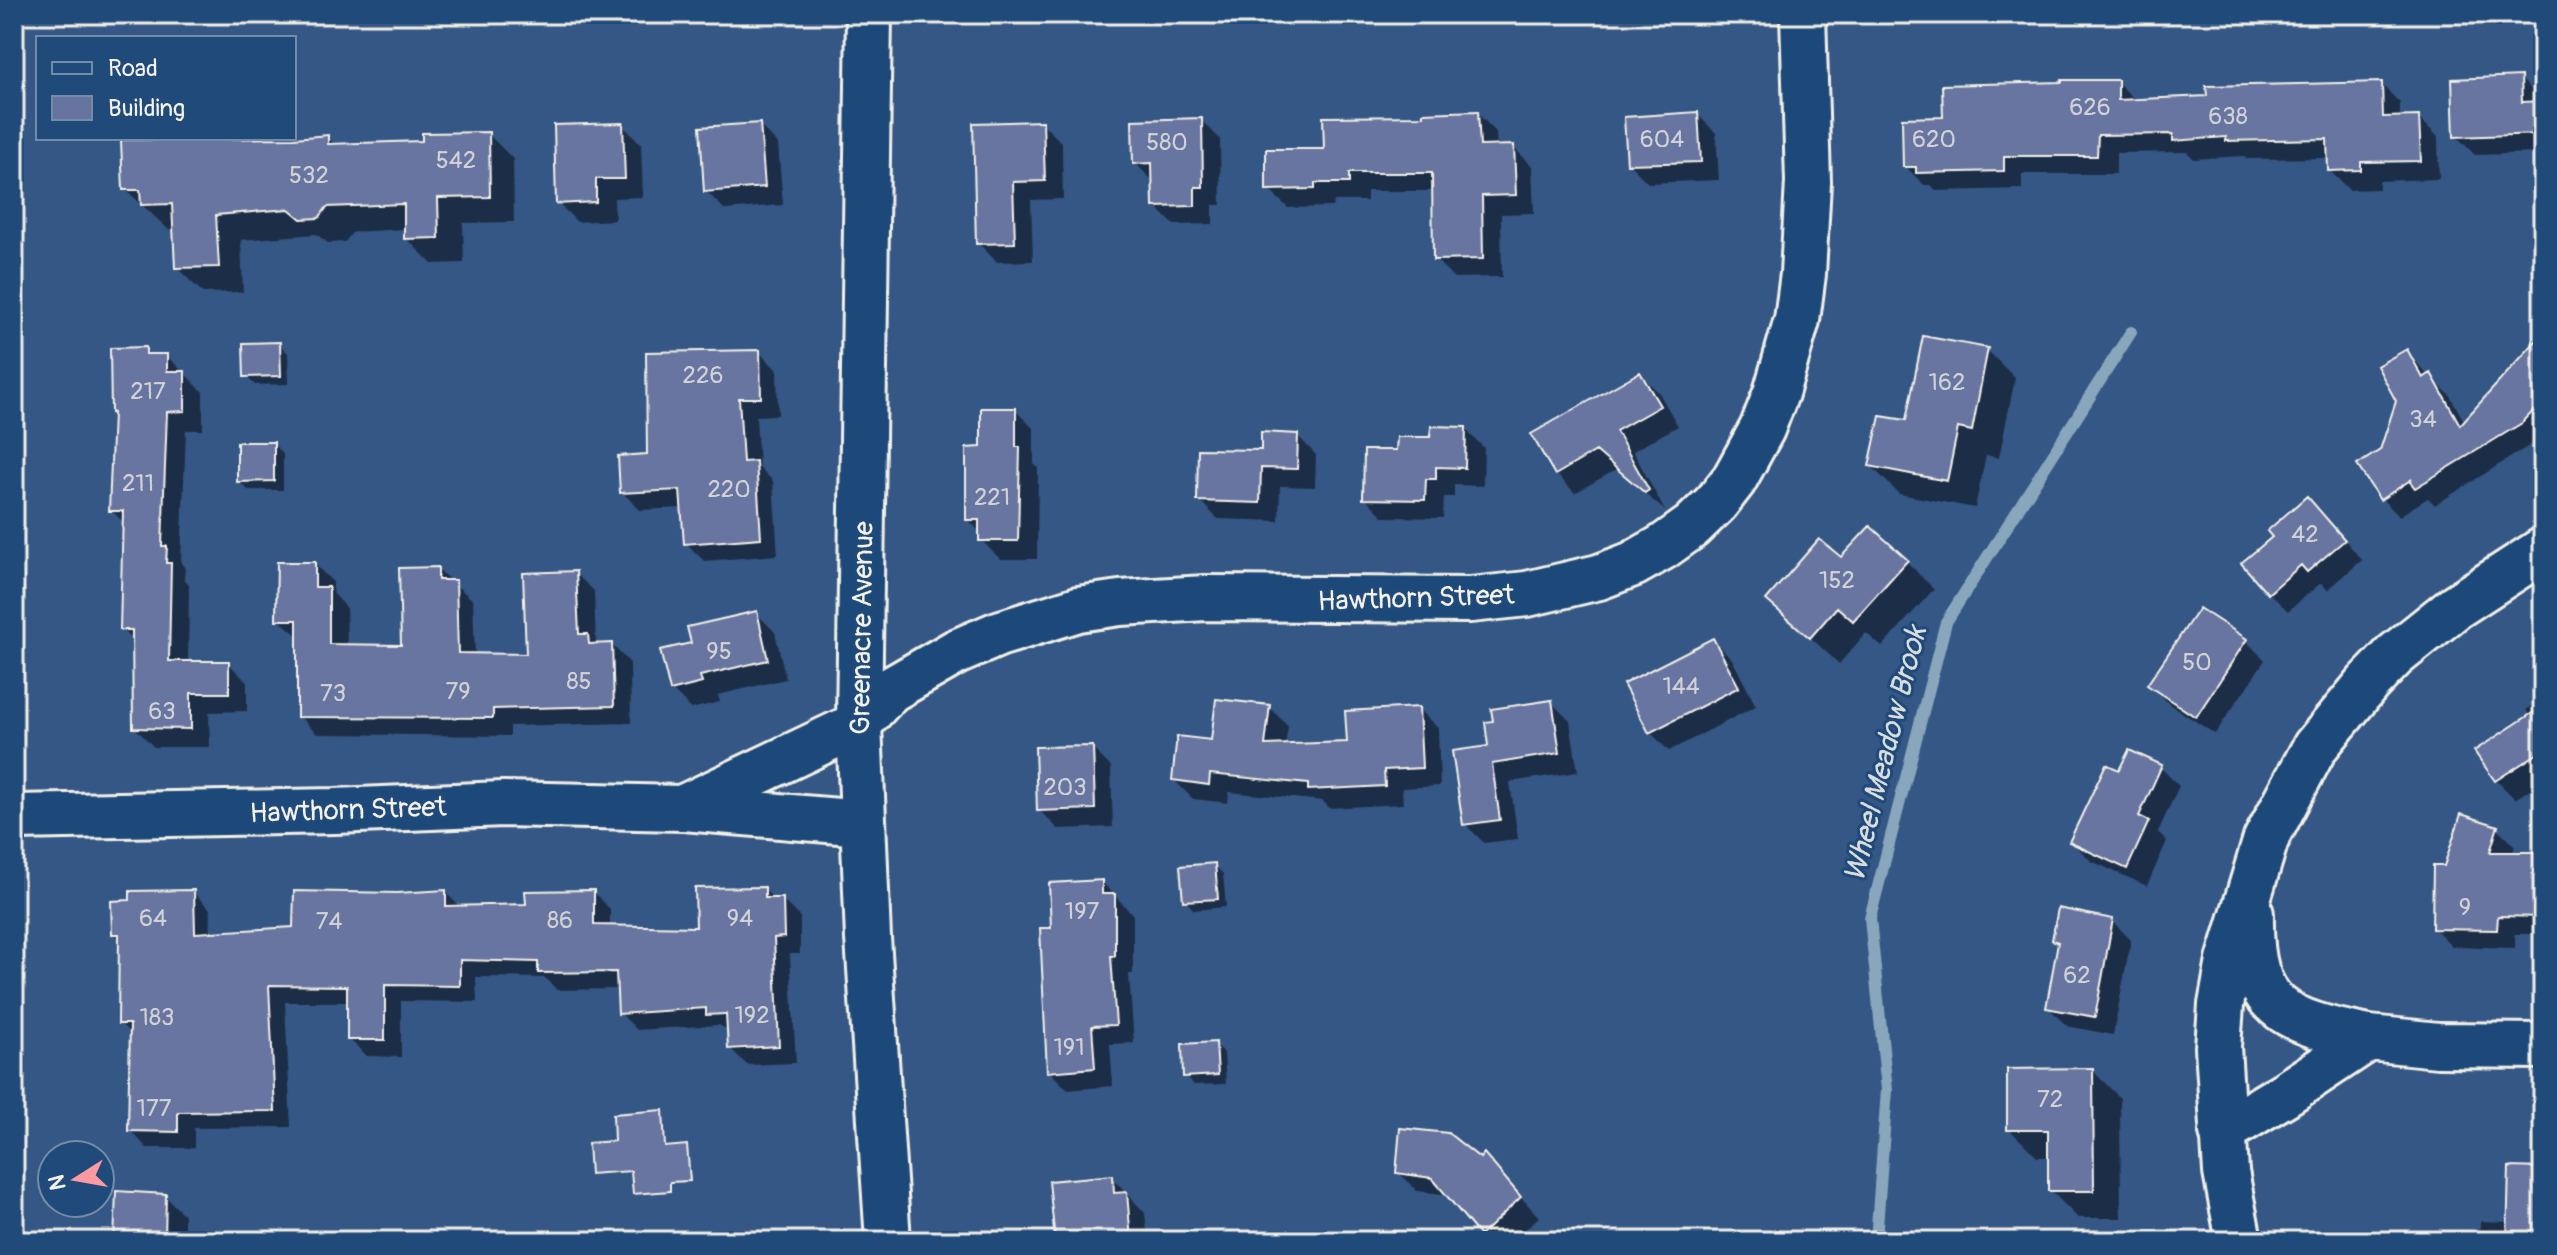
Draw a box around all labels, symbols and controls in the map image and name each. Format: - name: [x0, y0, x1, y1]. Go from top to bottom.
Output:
- legend: [36, 36, 296, 140]
- text: Road: [108, 54, 158, 83]
- house number: 626: [2069, 93, 2111, 122]
- text: Building: [108, 94, 185, 123]
- house number: 638: [2208, 102, 2248, 131]
- house number: 604: [1640, 125, 1684, 154]
- house number: 620: [1912, 125, 1956, 154]
- house number: 580: [1146, 128, 1188, 157]
- house number: 542: [436, 146, 476, 175]
- house number: 532: [289, 161, 329, 190]
- house number: 226: [683, 361, 723, 390]
- house number: 162: [1929, 368, 1965, 397]
- house number: 217: [130, 377, 166, 406]
- house number: 34: [2409, 405, 2437, 434]
- house number: 211: [122, 469, 154, 498]
- house number: 220: [707, 475, 751, 504]
- house number: 221: [974, 483, 1010, 512]
- house number: 42: [2291, 520, 2319, 549]
- street label: Greenacre Avenue: [843, 521, 882, 735]
- house number: 152: [1819, 566, 1855, 595]
- street label: Hawthorn Street: [1317, 578, 1516, 619]
- water label: Wheel Meadow Brook: [1836, 620, 1936, 886]
- house number: 95: [706, 637, 732, 666]
- house number: 50: [2182, 648, 2212, 677]
- house number: 85: [566, 667, 592, 696]
- house number: 144: [1662, 672, 1700, 701]
- house number: 79: [445, 677, 471, 706]
- house number: 73: [320, 679, 346, 708]
- house number: 63: [148, 697, 176, 726]
- house number: 203: [1043, 773, 1087, 802]
- street label: Hawthorn Street: [249, 790, 448, 831]
- house number: 9: [2459, 893, 2471, 922]
- house number: 197: [1065, 897, 1100, 926]
- house number: 64: [139, 904, 167, 933]
- house number: 94: [727, 904, 753, 933]
- house number: 86: [547, 906, 573, 935]
- house number: 74: [316, 907, 342, 936]
- house number: 62: [2063, 961, 2091, 990]
- house number: 192: [734, 1001, 770, 1030]
- house number: 183: [140, 1003, 174, 1032]
- house number: 191: [1053, 1033, 1085, 1062]
- house number: 72: [2037, 1085, 2063, 1114]
- house number: 177: [137, 1094, 172, 1123]
- north arrow: [36, 1139, 116, 1219]
- text: N: [42, 1173, 73, 1193]

